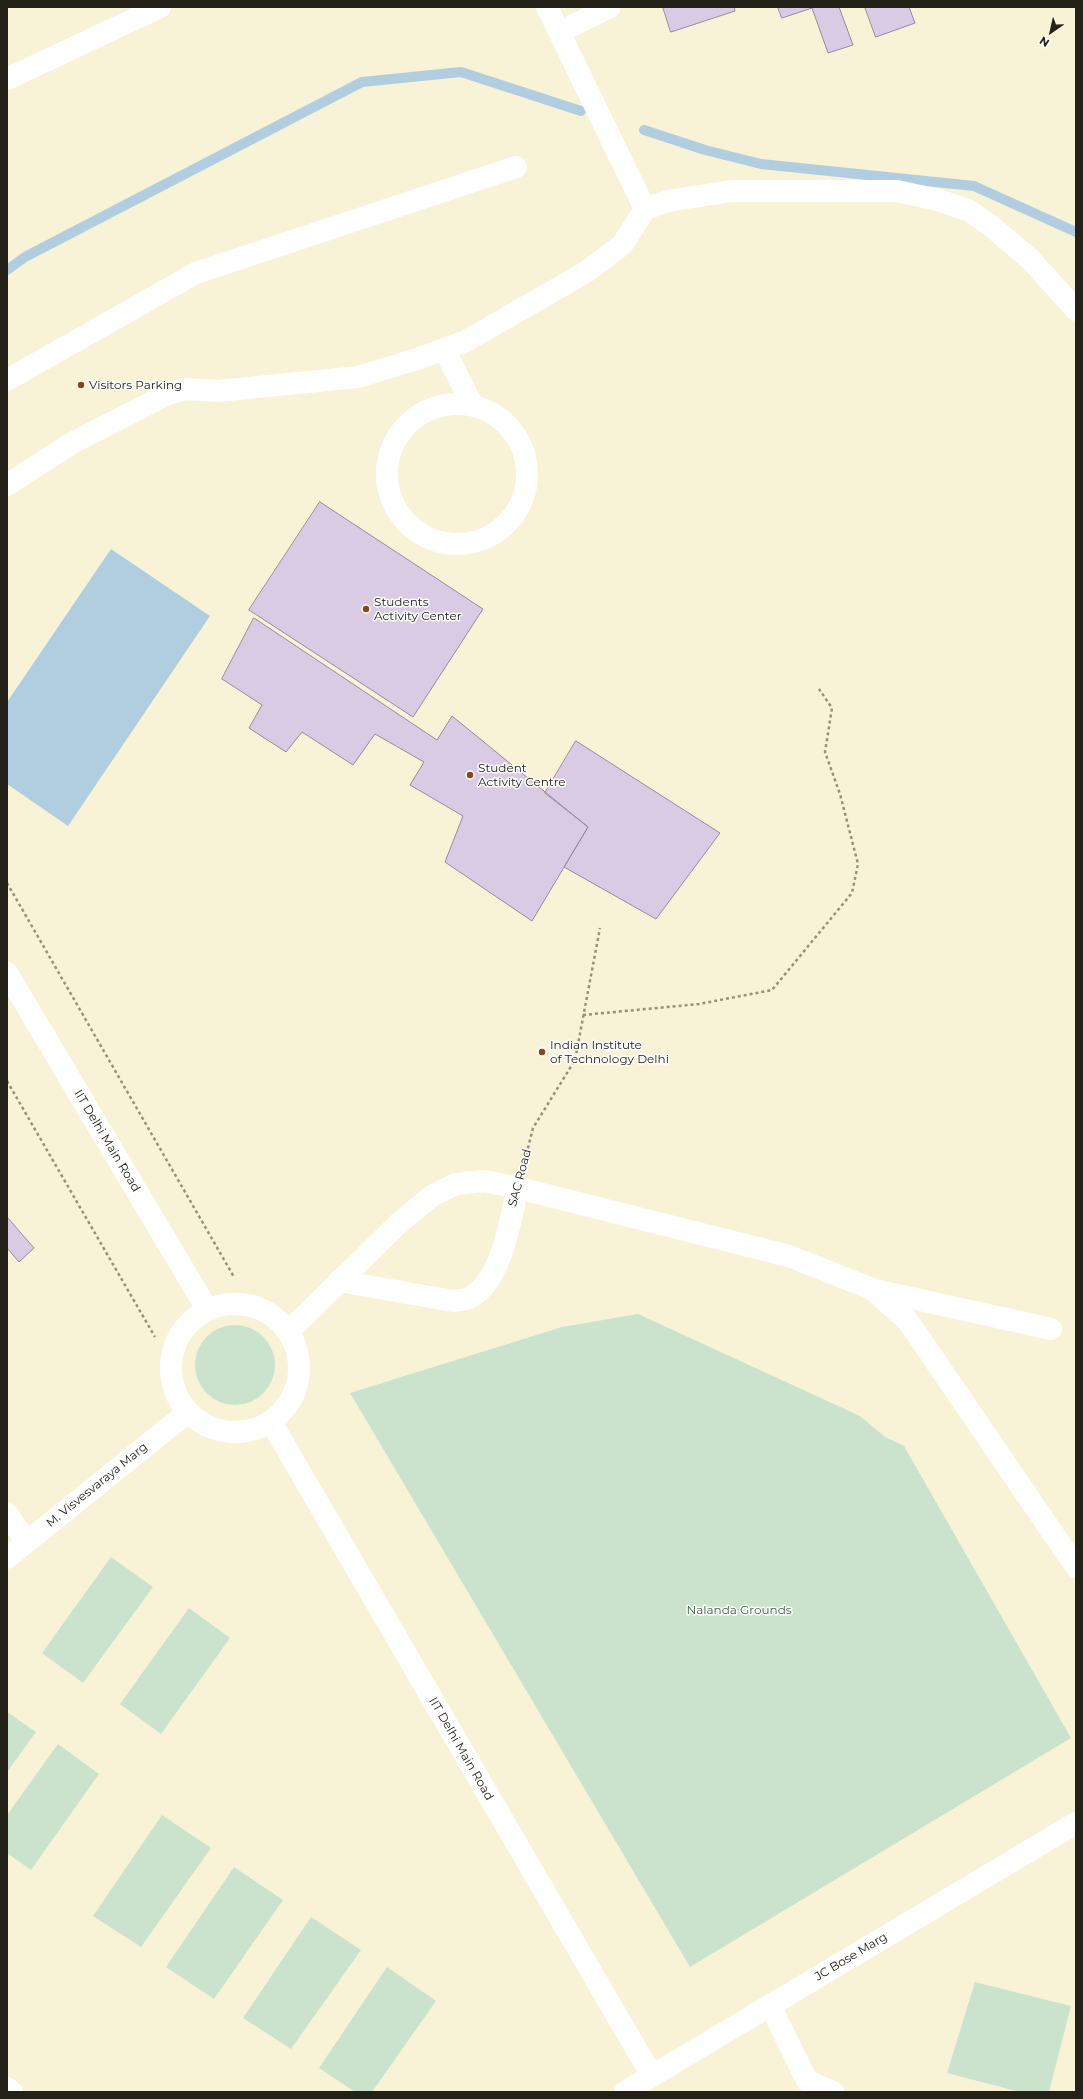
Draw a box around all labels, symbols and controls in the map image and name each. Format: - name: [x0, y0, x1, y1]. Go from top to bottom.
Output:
- north arrow: [1031, 12, 1071, 52]
- text: N: [1037, 34, 1052, 50]
- place label: Visitors Parking: [89, 378, 182, 392]
- marker: Visitors Parking: [76, 380, 86, 390]
- place label: Students Activity Center: [374, 595, 461, 623]
- marker: Students Activity Center: [361, 604, 371, 614]
- place label: Student Activity Centre: [478, 761, 566, 789]
- marker: Student Activity Centre: [465, 770, 475, 780]
- place label: Indian Institute of Technology Delhi: [550, 1038, 669, 1066]
- marker: Indian Institute of Technology Delhi: [537, 1047, 547, 1057]
- street label: IIT Delhi Main Road: [71, 1087, 143, 1195]
- street label: SAC Road: [505, 1148, 535, 1208]
- street label: M. Visvesvaraya Marg: [44, 1440, 150, 1530]
- park label: Nalanda Grounds: [686, 1603, 792, 1617]
- street label: IIT Delhi Main Road: [426, 1695, 496, 1803]
- street label: JC Bose Marg: [812, 1930, 890, 1984]

